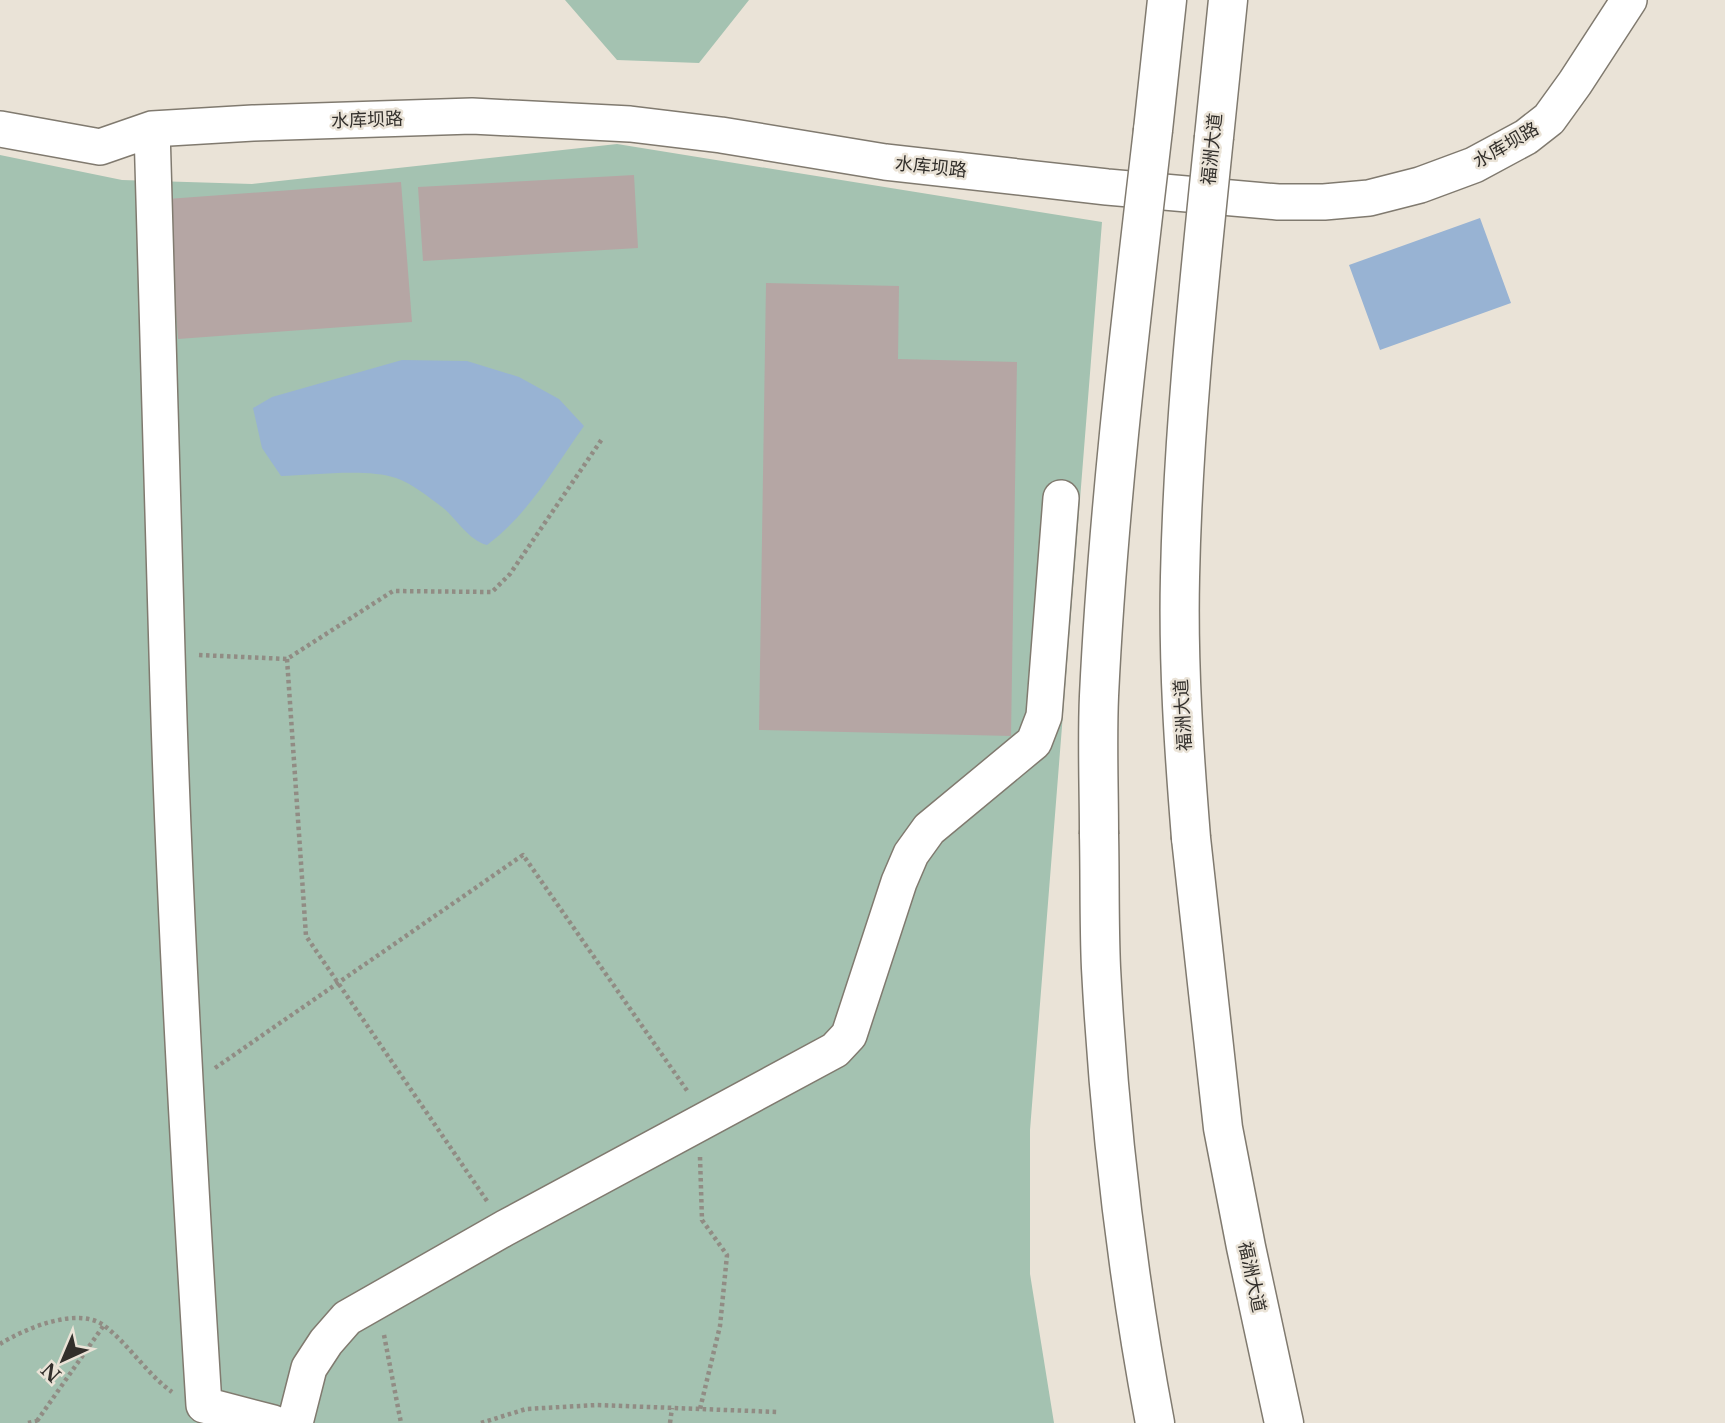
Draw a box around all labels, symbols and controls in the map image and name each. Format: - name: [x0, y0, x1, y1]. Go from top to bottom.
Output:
- street label: 水库坝路: [331, 108, 403, 132]
- street label: 福洲大道: [1197, 112, 1227, 186]
- street label: 水库坝路: [1469, 117, 1543, 173]
- street label: 水库坝路: [894, 152, 968, 182]
- street label: 福洲大道: [1170, 678, 1196, 752]
- street label: 福洲大道: [1234, 1239, 1270, 1315]
- north arrow: [28, 1325, 98, 1395]
- text: N: [37, 1357, 66, 1386]

